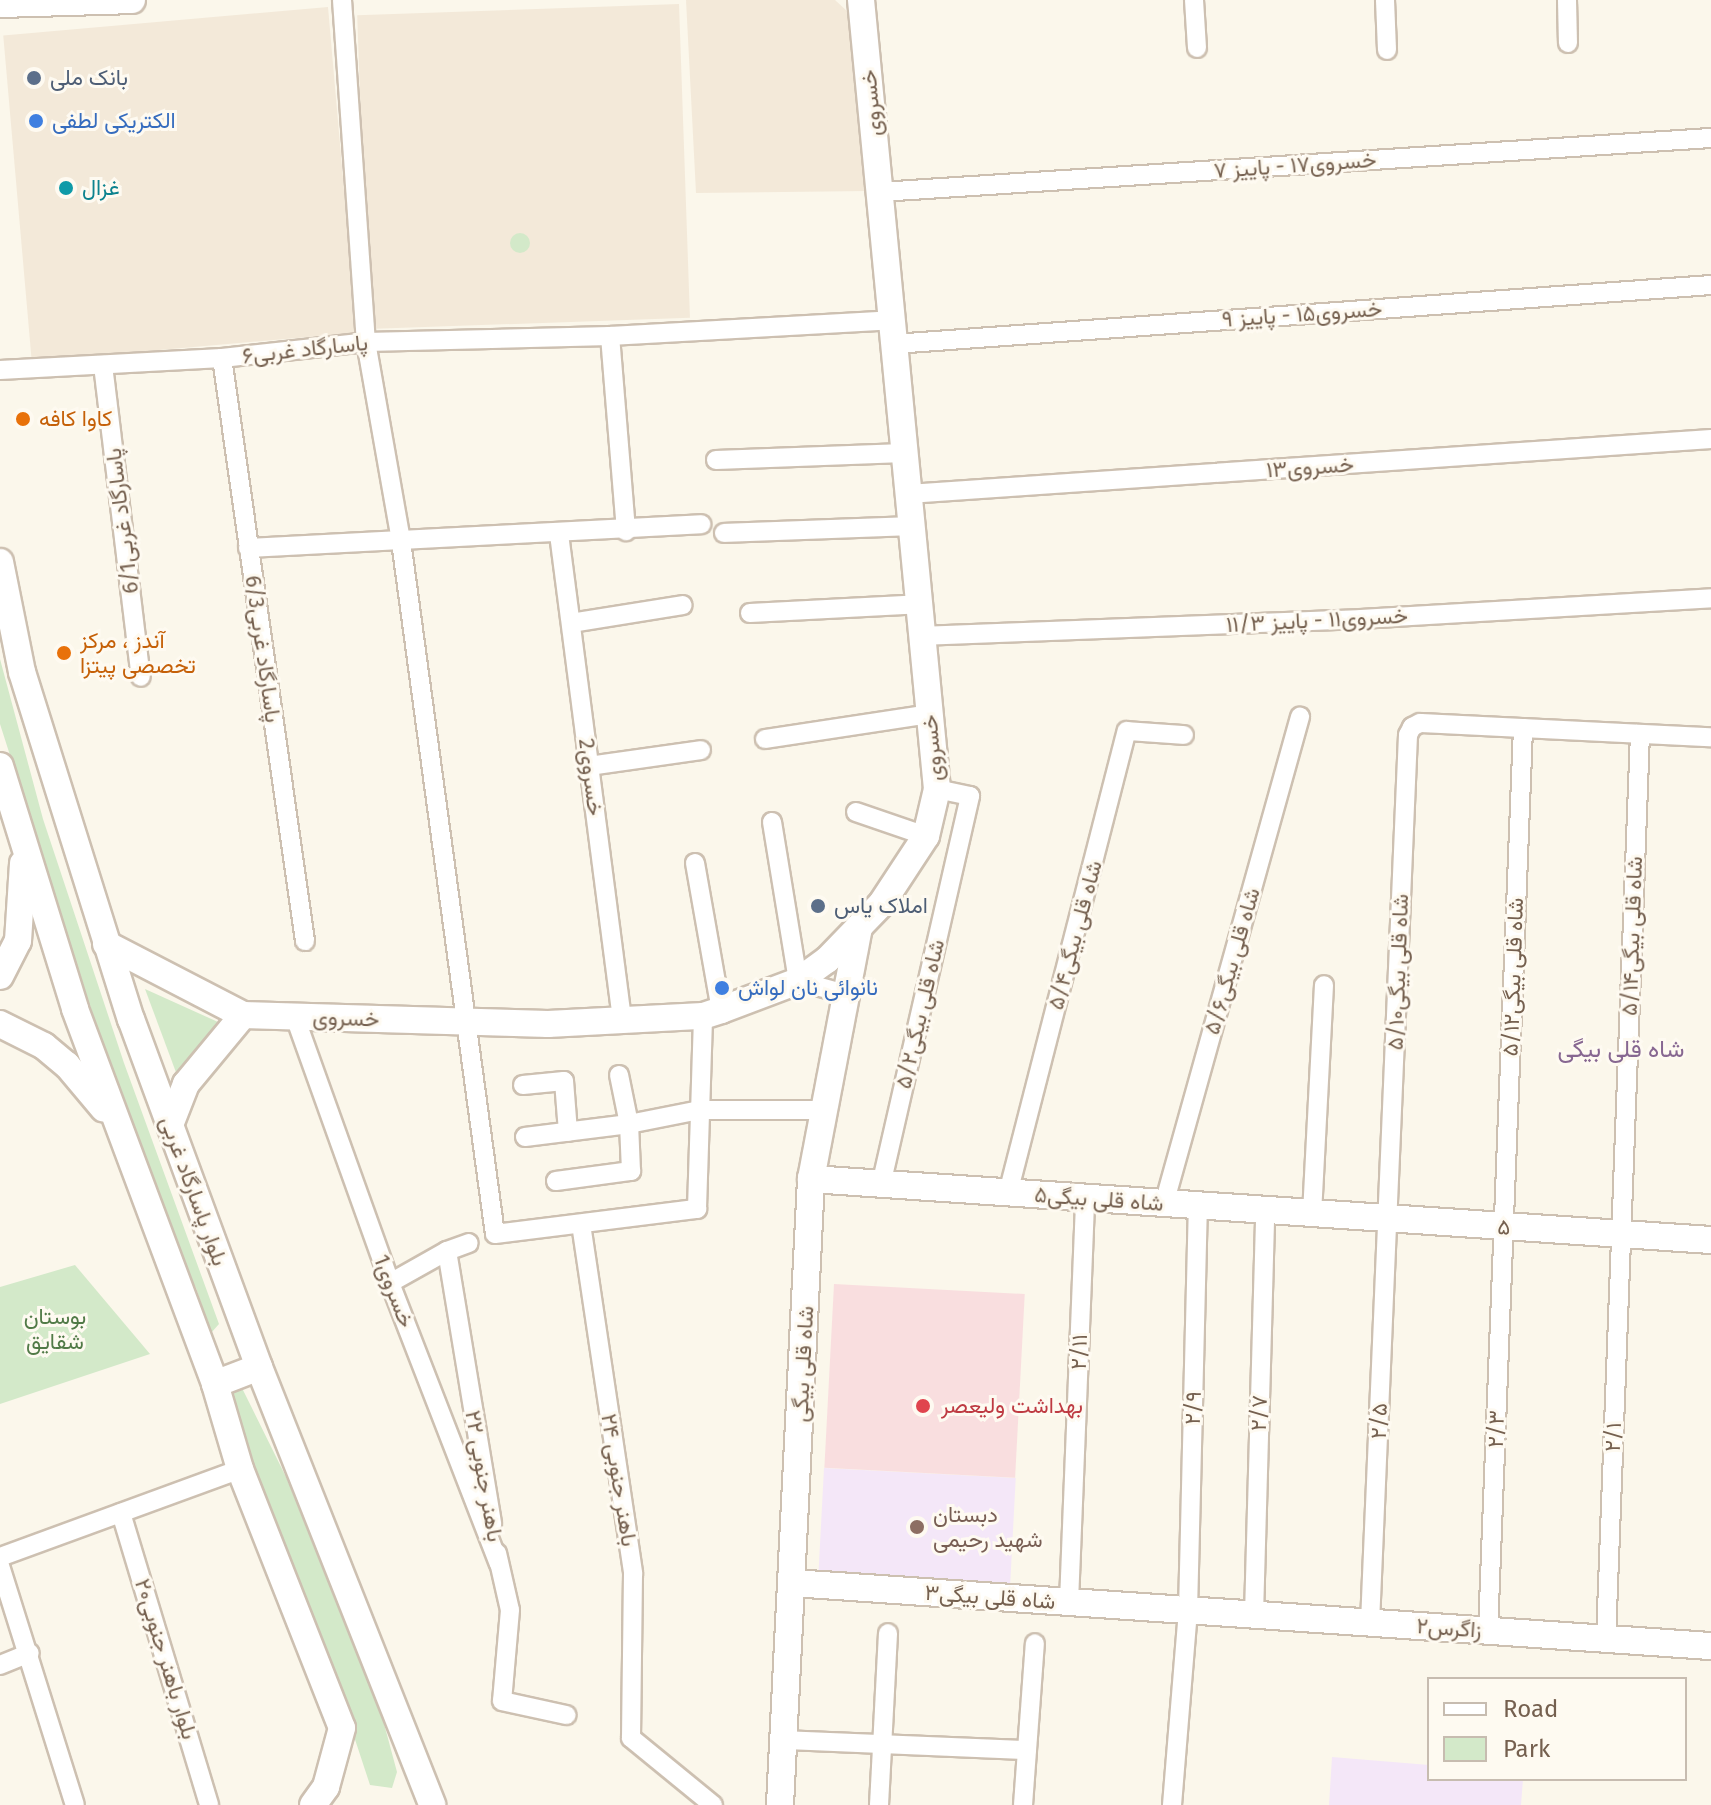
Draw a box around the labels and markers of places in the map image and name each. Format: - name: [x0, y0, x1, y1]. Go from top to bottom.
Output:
- place label: بانک ملی: [50, 65, 128, 91]
- marker: بانک ملی: [25, 69, 43, 87]
- place label: الکتریکی لطفی: [52, 108, 176, 134]
- marker: الکتریکی لطفی: [27, 112, 45, 130]
- place label: غزال: [82, 175, 120, 201]
- marker: غزال: [57, 179, 75, 197]
- place label: کاوا کافه: [39, 406, 112, 432]
- marker: کاوا کافه: [14, 410, 32, 428]
- place label: آندز ، مرکز تخصصی پیتزا: [80, 627, 196, 678]
- marker: آندز ، مرکز تخصصی پیتزا: [55, 644, 73, 662]
- place label: املاک یاس: [834, 893, 928, 919]
- marker: املاک یاس: [809, 897, 827, 915]
- place label: نانوائی نان لواش: [738, 975, 878, 1001]
- marker: نانوائی نان لواش: [713, 979, 731, 997]
- place label: بهداشت ولیعصر: [941, 1393, 1083, 1419]
- marker: بهداشت ولیعصر: [912, 1395, 934, 1417]
- place label: دبستان شهید رحیمی: [933, 1501, 1043, 1552]
- marker: دبستان شهید رحیمی: [908, 1518, 926, 1536]

